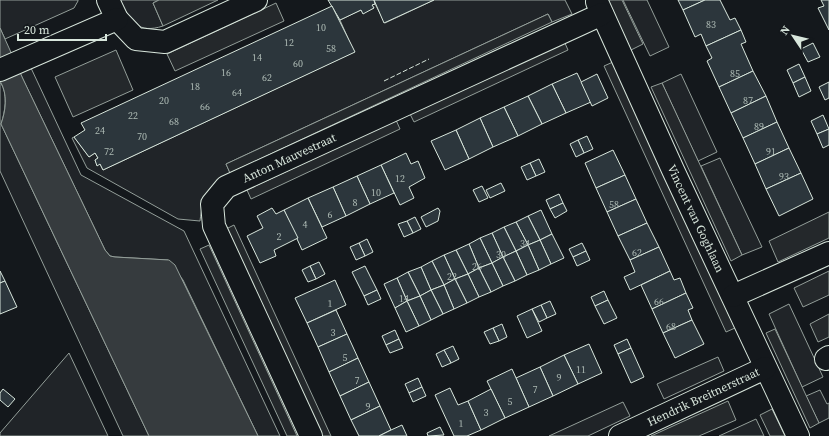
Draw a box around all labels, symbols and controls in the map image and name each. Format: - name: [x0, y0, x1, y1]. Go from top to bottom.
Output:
- scale bar: [18, 16, 106, 42]
- north arrow: [773, 16, 813, 56]
- house number: 83: [706, 18, 716, 31]
- house number: 10: [316, 21, 326, 34]
- text: 20 m: [24, 22, 50, 38]
- text: N: [777, 23, 794, 38]
- house number: 12: [284, 36, 294, 49]
- house number: 58: [326, 42, 336, 55]
- house number: 14: [252, 51, 262, 64]
- house number: 60: [293, 57, 303, 70]
- house number: 16: [221, 66, 231, 79]
- house number: 85: [730, 67, 740, 80]
- house number: 62: [262, 71, 272, 84]
- house number: 18: [190, 80, 200, 93]
- house number: 64: [232, 86, 242, 99]
- house number: 20: [159, 94, 169, 107]
- house number: 87: [743, 94, 753, 107]
- house number: 66: [200, 100, 210, 113]
- house number: 22: [128, 109, 138, 122]
- house number: 68: [169, 115, 179, 128]
- house number: 89: [754, 120, 764, 133]
- house number: 24: [95, 124, 105, 137]
- street label: Anton Mauvestraat: [240, 129, 339, 186]
- house number: 70: [137, 130, 147, 143]
- house number: 72: [104, 145, 114, 158]
- house number: 91: [766, 145, 776, 158]
- street label: Vincent van Goghlaan: [664, 162, 728, 275]
- house number: 93: [779, 170, 789, 183]
- house number: 12: [395, 172, 405, 185]
- house number: 10: [371, 186, 381, 199]
- house number: 8: [353, 196, 358, 209]
- house number: 58: [609, 198, 619, 211]
- house number: 6: [328, 208, 333, 221]
- house number: 4: [303, 218, 308, 231]
- house number: 2: [277, 230, 282, 243]
- house number: 34: [520, 237, 530, 250]
- house number: 62: [632, 246, 642, 259]
- house number: 30: [496, 248, 506, 261]
- house number: 26: [472, 260, 482, 273]
- house number: 22: [447, 270, 457, 283]
- house number: 14: [399, 292, 409, 305]
- house number: 66: [654, 295, 664, 308]
- house number: 1: [328, 297, 333, 310]
- house number: 68: [666, 320, 676, 333]
- house number: 3: [331, 326, 336, 339]
- house number: 5: [343, 351, 348, 364]
- house number: 11: [576, 363, 586, 376]
- street label: Hendrik Breitnerstraat: [645, 364, 762, 430]
- house number: 9: [557, 371, 562, 384]
- house number: 7: [355, 374, 360, 387]
- house number: 7: [533, 383, 538, 396]
- house number: 5: [508, 395, 513, 408]
- house number: 9: [366, 400, 371, 413]
- house number: 3: [484, 406, 489, 419]
- house number: 1: [459, 417, 464, 430]

